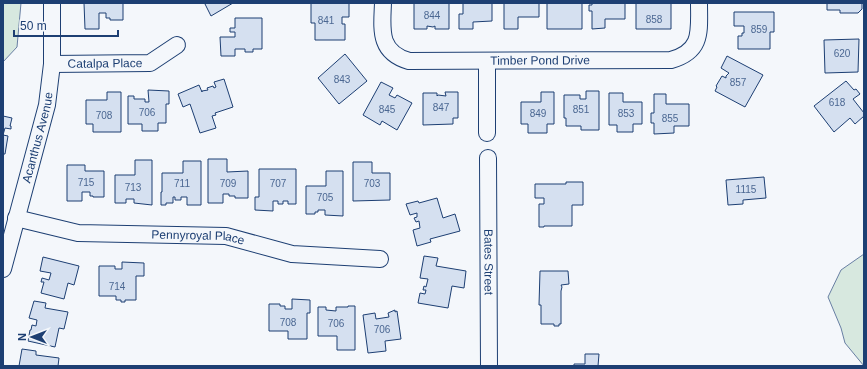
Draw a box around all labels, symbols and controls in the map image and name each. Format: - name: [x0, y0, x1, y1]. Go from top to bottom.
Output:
- house number: 844: [424, 10, 441, 21]
- scale bar: [14, 12, 118, 38]
- house number: 858: [646, 14, 663, 25]
- house number: 841: [318, 15, 335, 26]
- text: 50 m: [20, 19, 47, 33]
- house number: 859: [751, 24, 768, 35]
- house number: 620: [834, 48, 851, 59]
- street label: Timber Pond Drive: [490, 53, 590, 68]
- street label: Catalpa Place: [68, 56, 143, 71]
- house number: 843: [334, 74, 351, 85]
- house number: 857: [730, 77, 747, 88]
- street label: Acanthus Avenue: [19, 91, 56, 185]
- house number: 618: [829, 97, 846, 108]
- house number: 847: [433, 102, 450, 113]
- house number: 845: [379, 104, 396, 115]
- house number: 851: [573, 104, 590, 115]
- house number: 706: [139, 107, 156, 118]
- house number: 849: [530, 108, 547, 119]
- house number: 853: [618, 108, 635, 119]
- house number: 708: [96, 110, 113, 121]
- house number: 855: [662, 113, 679, 124]
- house number: 715: [78, 177, 95, 188]
- house number: 711: [174, 178, 190, 189]
- house number: 709: [220, 178, 237, 189]
- house number: 707: [270, 178, 287, 189]
- house number: 703: [364, 178, 381, 189]
- house number: 713: [125, 182, 142, 193]
- house number: 1115: [736, 184, 757, 195]
- house number: 705: [317, 192, 334, 203]
- street label: Pennyroyal Place: [151, 227, 246, 248]
- street label: Bates Street: [481, 229, 496, 296]
- house number: 714: [109, 281, 126, 292]
- north arrow: [12, 317, 52, 357]
- house number: 708: [280, 317, 297, 328]
- house number: 706: [328, 318, 345, 329]
- house number: 706: [374, 324, 391, 335]
- text: N: [16, 333, 28, 341]

